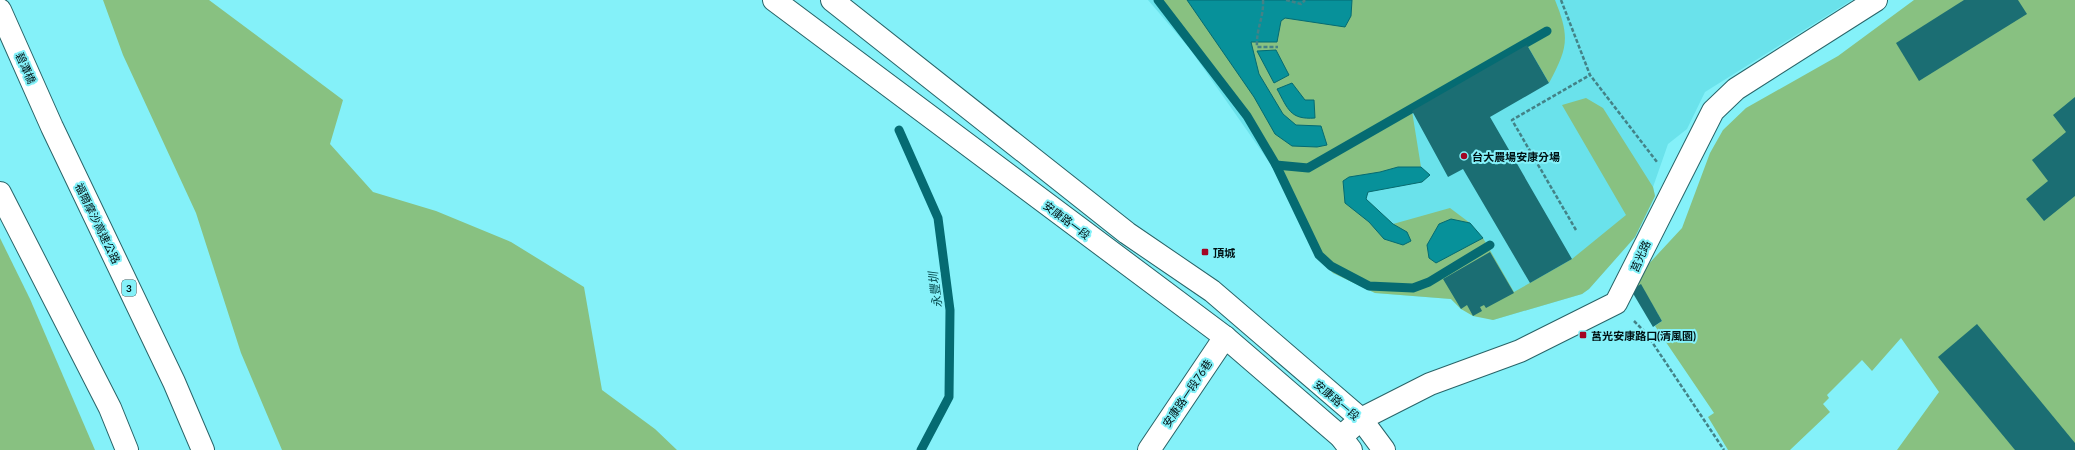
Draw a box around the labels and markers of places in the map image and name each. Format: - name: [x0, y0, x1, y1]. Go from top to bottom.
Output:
- place label: 台大農場安康分場: [1472, 150, 1560, 163]
- marker: 台大農場安康分場: [1459, 151, 1469, 161]
- place label: 頂城: [1213, 246, 1236, 259]
- marker: 頂城: [1200, 247, 1210, 257]
- place label: 莒光安康路口(清風園): [1591, 329, 1696, 342]
- marker: 莒光安康路口(清風園): [1578, 330, 1588, 340]

